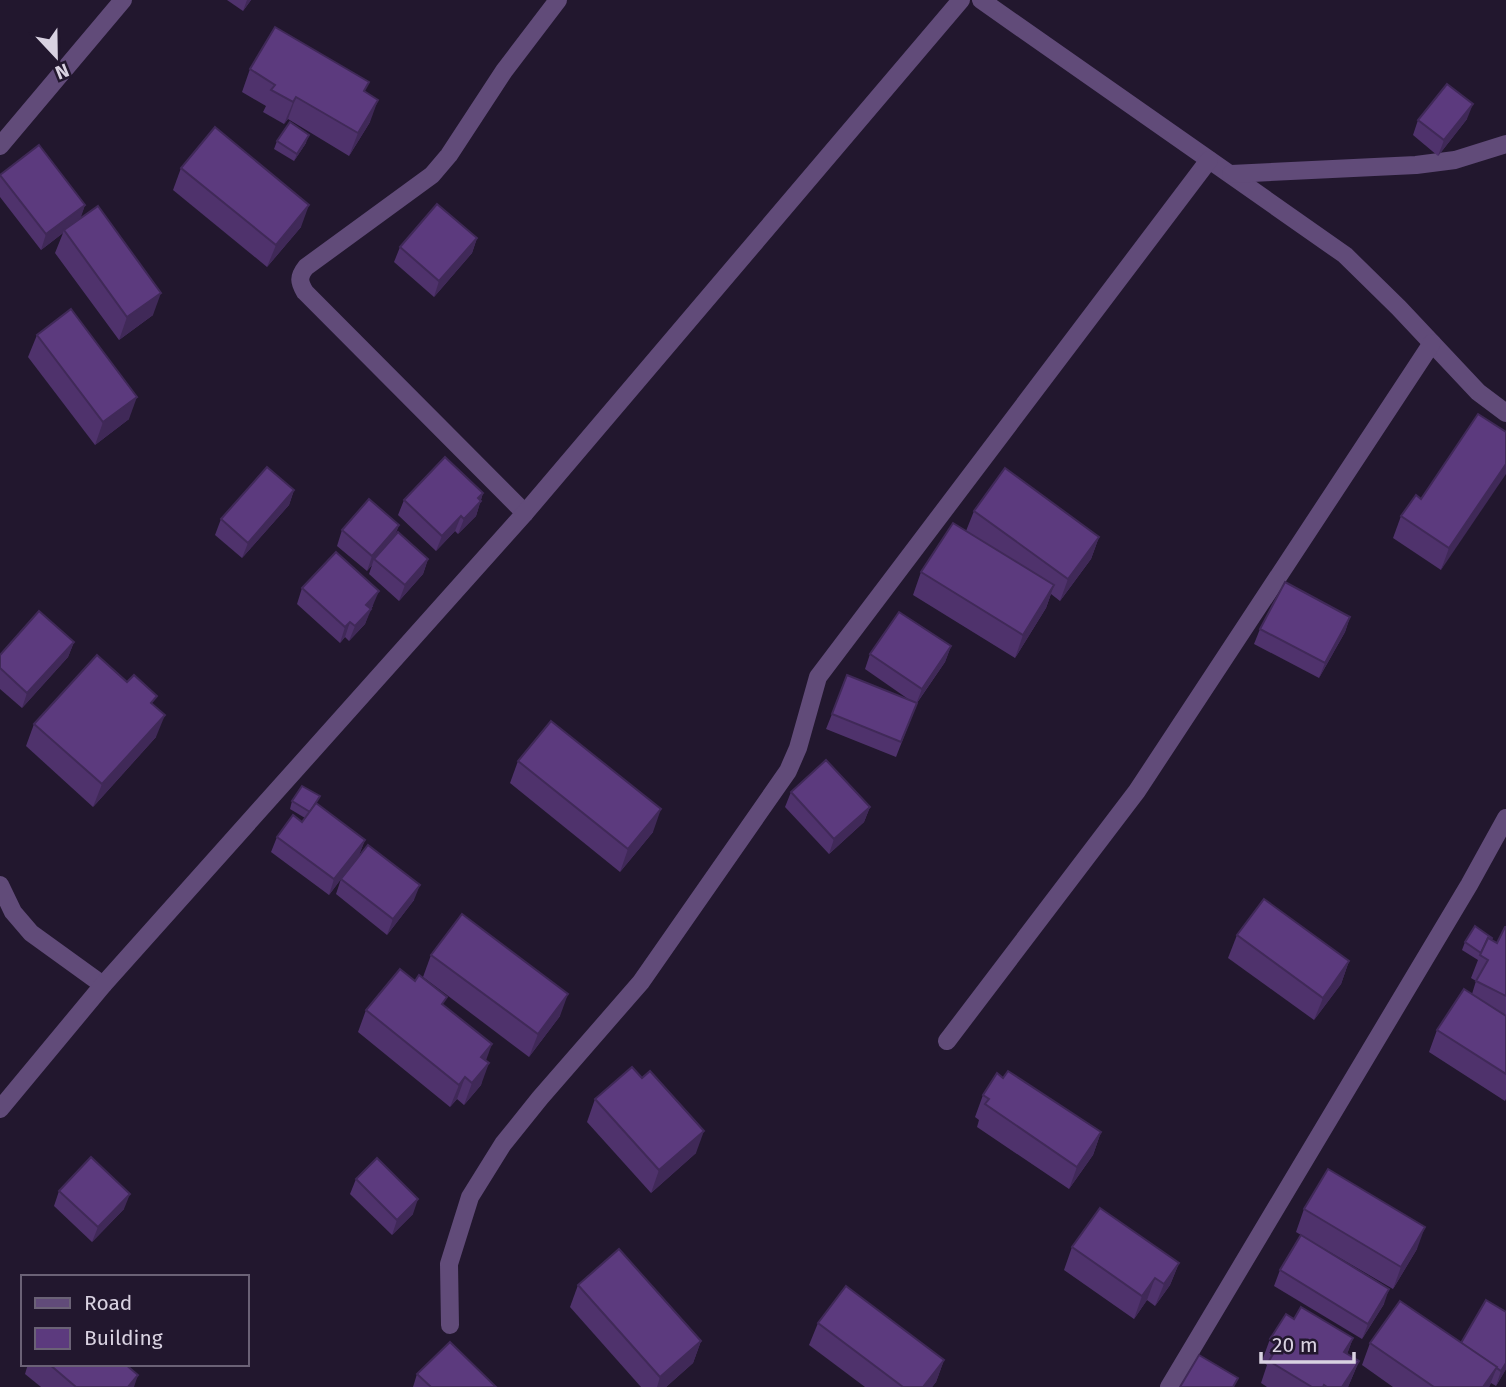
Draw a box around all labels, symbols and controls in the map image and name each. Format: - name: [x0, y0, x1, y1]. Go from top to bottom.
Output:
- north arrow: [21, 21, 91, 91]
- text: N: [52, 58, 72, 84]
- legend: [21, 1275, 248, 1366]
- text: Road: [84, 1290, 132, 1316]
- scale bar: [1261, 1320, 1354, 1364]
- text: Building: [84, 1325, 163, 1351]
- text: 20 m: [1272, 1332, 1318, 1358]

